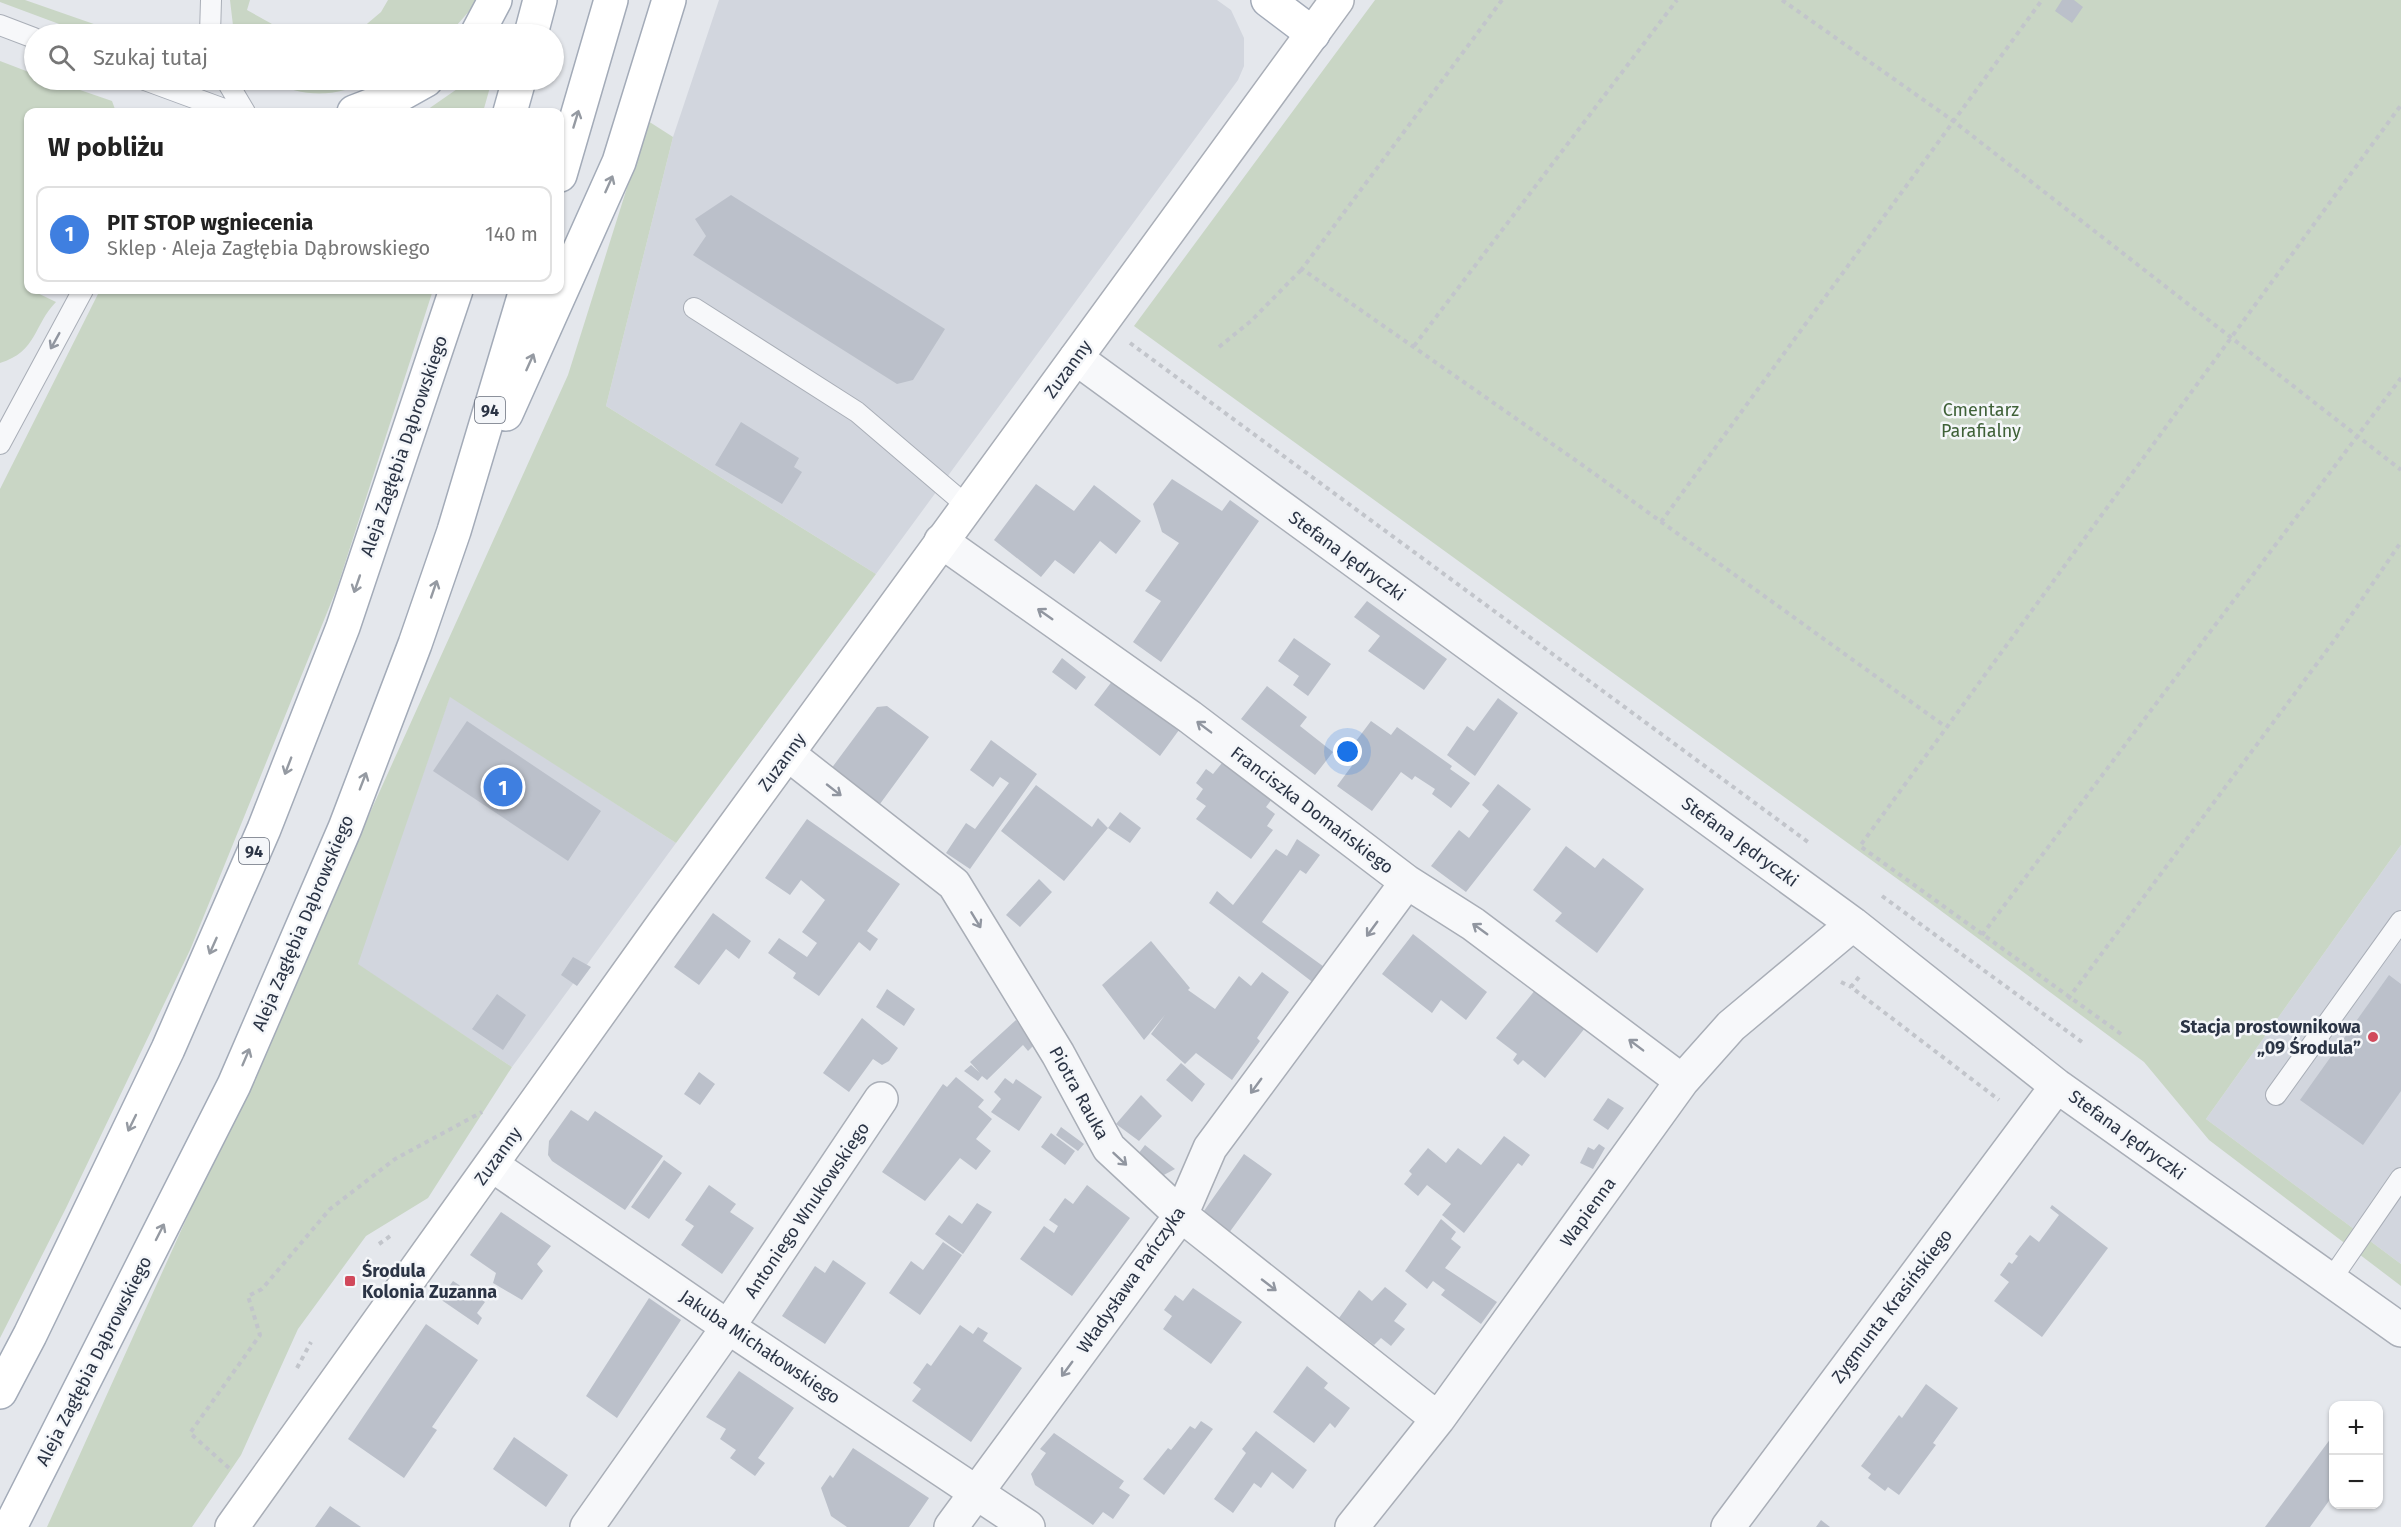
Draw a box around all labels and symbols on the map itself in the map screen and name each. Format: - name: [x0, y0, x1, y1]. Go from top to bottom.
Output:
- one-way arrow: [571, 110, 582, 129]
- one-way arrow: [604, 176, 616, 194]
- one-way arrow: [49, 332, 61, 349]
- street label: Aleja Zagłębia Dąbrowskiego: [356, 333, 452, 559]
- street label: Zuzanny: [1039, 335, 1097, 402]
- one-way arrow: [524, 354, 536, 372]
- road number: 94: [475, 397, 505, 423]
- park label: Cmentarz Parafialny: [1941, 399, 2021, 442]
- street label: Stefana Jędryczki: [1284, 506, 1410, 606]
- one-way arrow: [351, 574, 362, 593]
- one-way arrow: [429, 580, 440, 599]
- one-way arrow: [1037, 608, 1053, 620]
- one-way arrow: [1196, 720, 1212, 733]
- street label: Zuzanny: [753, 728, 811, 795]
- your location: [1333, 737, 1362, 766]
- street label: Franciszka Domańskiego: [1226, 742, 1398, 878]
- one-way arrow: [282, 756, 293, 775]
- pin: 1: [484, 764, 522, 810]
- one-way arrow: [358, 772, 369, 790]
- one-way arrow: [826, 784, 842, 797]
- street label: Stefana Jędryczki: [1677, 792, 1803, 892]
- street label: Aleja Zagłębia Dąbrowskiego: [247, 812, 359, 1034]
- road number: 94: [239, 838, 269, 864]
- one-way arrow: [971, 911, 983, 928]
- one-way arrow: [1366, 921, 1378, 937]
- one-way arrow: [1472, 922, 1488, 935]
- one-way arrow: [206, 936, 218, 954]
- place label: Stacja prostownikowa „09 Środula”: [2180, 1016, 2361, 1059]
- marker: Stacja prostownikowa „09 Środula”: [2366, 1030, 2380, 1044]
- one-way arrow: [1628, 1039, 1644, 1052]
- street label: Piotra Rauka: [1044, 1043, 1114, 1143]
- one-way arrow: [241, 1048, 252, 1066]
- one-way arrow: [1250, 1078, 1262, 1094]
- street label: Stefana Jędryczki: [2064, 1085, 2190, 1185]
- one-way arrow: [125, 1114, 137, 1132]
- street label: Antoniego Wnukowskiego: [740, 1118, 874, 1302]
- street label: Zuzanny: [469, 1122, 527, 1189]
- one-way arrow: [1113, 1151, 1128, 1166]
- street label: Wapienna: [1555, 1173, 1621, 1251]
- street label: Władysława Pańczyka: [1072, 1202, 1190, 1358]
- one-way arrow: [155, 1223, 167, 1241]
- street label: Zygmunta Krasińskiego: [1827, 1225, 1957, 1387]
- street label: Aleja Zagłębia Dąbrowskiego: [31, 1252, 157, 1470]
- place label: Środula Kolonia Zuzanna: [362, 1259, 497, 1303]
- marker: Środula Kolonia Zuzanna: [343, 1274, 357, 1288]
- one-way arrow: [1260, 1278, 1276, 1291]
- street label: Jakuba Michałowskiego: [676, 1285, 844, 1409]
- one-way arrow: [1061, 1361, 1073, 1377]

